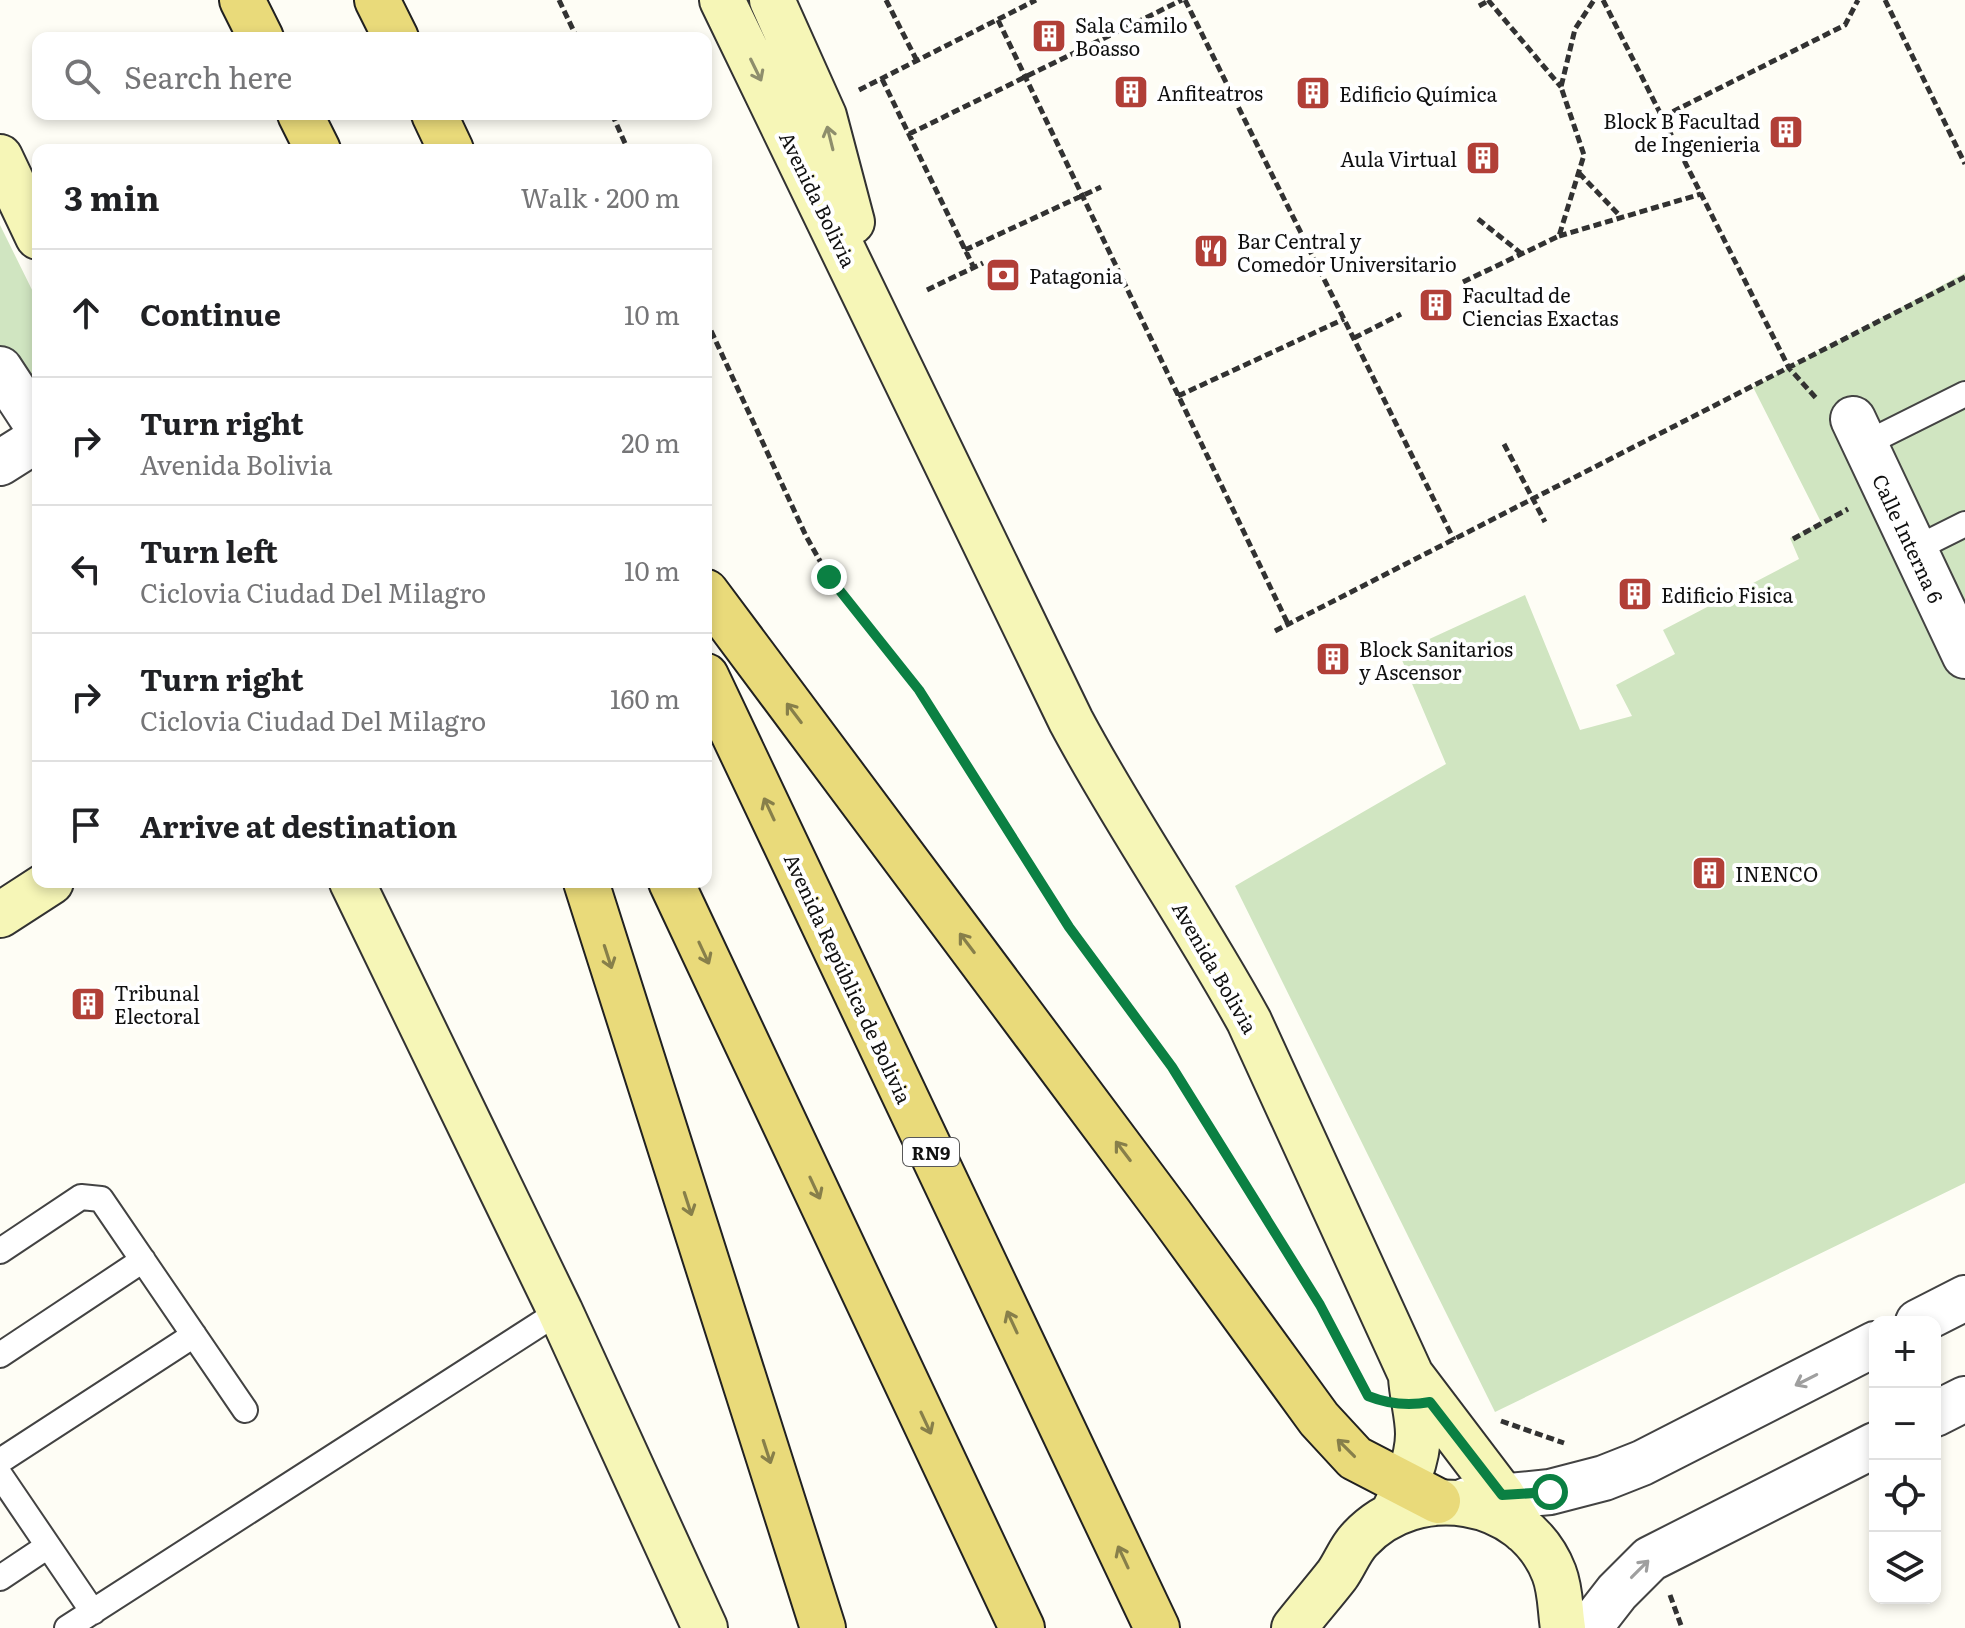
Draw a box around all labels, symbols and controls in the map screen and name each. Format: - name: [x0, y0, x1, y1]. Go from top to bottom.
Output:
- place label: Sala Camilo Boasso: [1075, 9, 1188, 62]
- building icon: Sala Camilo Boasso: [1030, 17, 1068, 55]
- search box: [32, 32, 712, 120]
- icon: search: [60, 54, 104, 98]
- text: Search here: [124, 54, 292, 98]
- one-way arrow: [749, 58, 764, 82]
- building icon: Anfiteatros: [1112, 73, 1150, 111]
- building icon: Edificio Química: [1294, 74, 1332, 112]
- place label: Anfiteatros: [1157, 77, 1263, 107]
- place label: Edificio Química: [1339, 78, 1497, 108]
- place label: Block B Facultad de Ingenieria: [1603, 105, 1760, 158]
- building icon: Block B Facultad de Ingenieria: [1767, 113, 1805, 151]
- one-way arrow: [821, 125, 836, 151]
- street label: Avenida Bolivia: [773, 126, 865, 272]
- building icon: Aula Virtual: [1464, 139, 1502, 177]
- place label: Aula Virtual: [1340, 143, 1457, 173]
- text: 3 min: [64, 171, 160, 221]
- text: Walk · 200 m: [521, 177, 680, 216]
- place label: Bar Central y Comedor Universitario: [1237, 225, 1457, 278]
- restaurant icon: Bar Central y Comedor Universitario: [1192, 232, 1230, 270]
- bank icon: Patagonia: [984, 256, 1022, 294]
- place label: Patagonia: [1029, 260, 1123, 290]
- place label: Facultad de Ciencias Exactas: [1462, 279, 1618, 332]
- building icon: Facultad de Ciencias Exactas: [1417, 286, 1455, 324]
- icon: ahead: [64, 291, 108, 335]
- text: Continue: [140, 291, 281, 335]
- text: 10 m: [624, 294, 680, 333]
- text: Turn right: [140, 400, 304, 444]
- icon: right: [64, 419, 108, 463]
- text: 20 m: [621, 422, 680, 461]
- text: Avenida Bolivia: [140, 444, 332, 483]
- street label: Calle Interna 6: [1866, 469, 1952, 608]
- text: Turn left: [140, 528, 278, 572]
- icon: left: [64, 547, 108, 591]
- text: 10 m: [624, 550, 680, 589]
- route end: [811, 559, 847, 595]
- text: Ciclovia Ciudad Del Milagro: [140, 572, 486, 611]
- building icon: Edificio Fisica: [1616, 575, 1654, 613]
- place label: Edificio Fisica: [1661, 579, 1793, 609]
- place label: Block Sanitarios y Ascensor: [1359, 633, 1513, 686]
- building icon: Block Sanitarios y Ascensor: [1314, 640, 1352, 678]
- text: Turn right: [140, 656, 304, 700]
- icon: right: [64, 675, 108, 719]
- text: 160 m: [610, 678, 680, 717]
- text: Ciclovia Ciudad Del Milagro: [140, 700, 486, 739]
- one-way arrow: [786, 703, 803, 724]
- one-way arrow: [761, 797, 776, 821]
- icon: arrive: [64, 803, 108, 847]
- text: Arrive at destination: [140, 803, 457, 847]
- street label: Avenida República de Bolivia: [778, 848, 920, 1108]
- building icon: INENCO: [1690, 854, 1728, 892]
- place label: INENCO: [1735, 858, 1818, 888]
- street label: Avenida Bolivia: [1166, 895, 1266, 1039]
- one-way arrow: [959, 933, 976, 955]
- one-way arrow: [697, 940, 712, 964]
- one-way arrow: [602, 944, 617, 969]
- place label: Tribunal Electoral: [114, 977, 200, 1030]
- building icon: Tribunal Electoral: [69, 985, 107, 1023]
- road number: RN9: [903, 1138, 959, 1166]
- one-way arrow: [1115, 1141, 1132, 1163]
- one-way arrow: [808, 1175, 823, 1199]
- one-way arrow: [681, 1192, 696, 1217]
- one-way arrow: [1004, 1311, 1019, 1335]
- map controls: [1869, 1316, 1941, 1604]
- button: +: [1869, 1316, 1941, 1388]
- one-way arrow: [1794, 1372, 1818, 1388]
- button: −: [1869, 1388, 1941, 1460]
- one-way arrow: [919, 1411, 934, 1435]
- one-way arrow: [761, 1439, 775, 1464]
- one-way arrow: [1337, 1439, 1357, 1459]
- button: locate: [1869, 1460, 1941, 1532]
- route start: [1532, 1474, 1568, 1510]
- button: layers: [1869, 1532, 1941, 1604]
- one-way arrow: [1115, 1546, 1130, 1570]
- one-way arrow: [1630, 1560, 1649, 1579]

